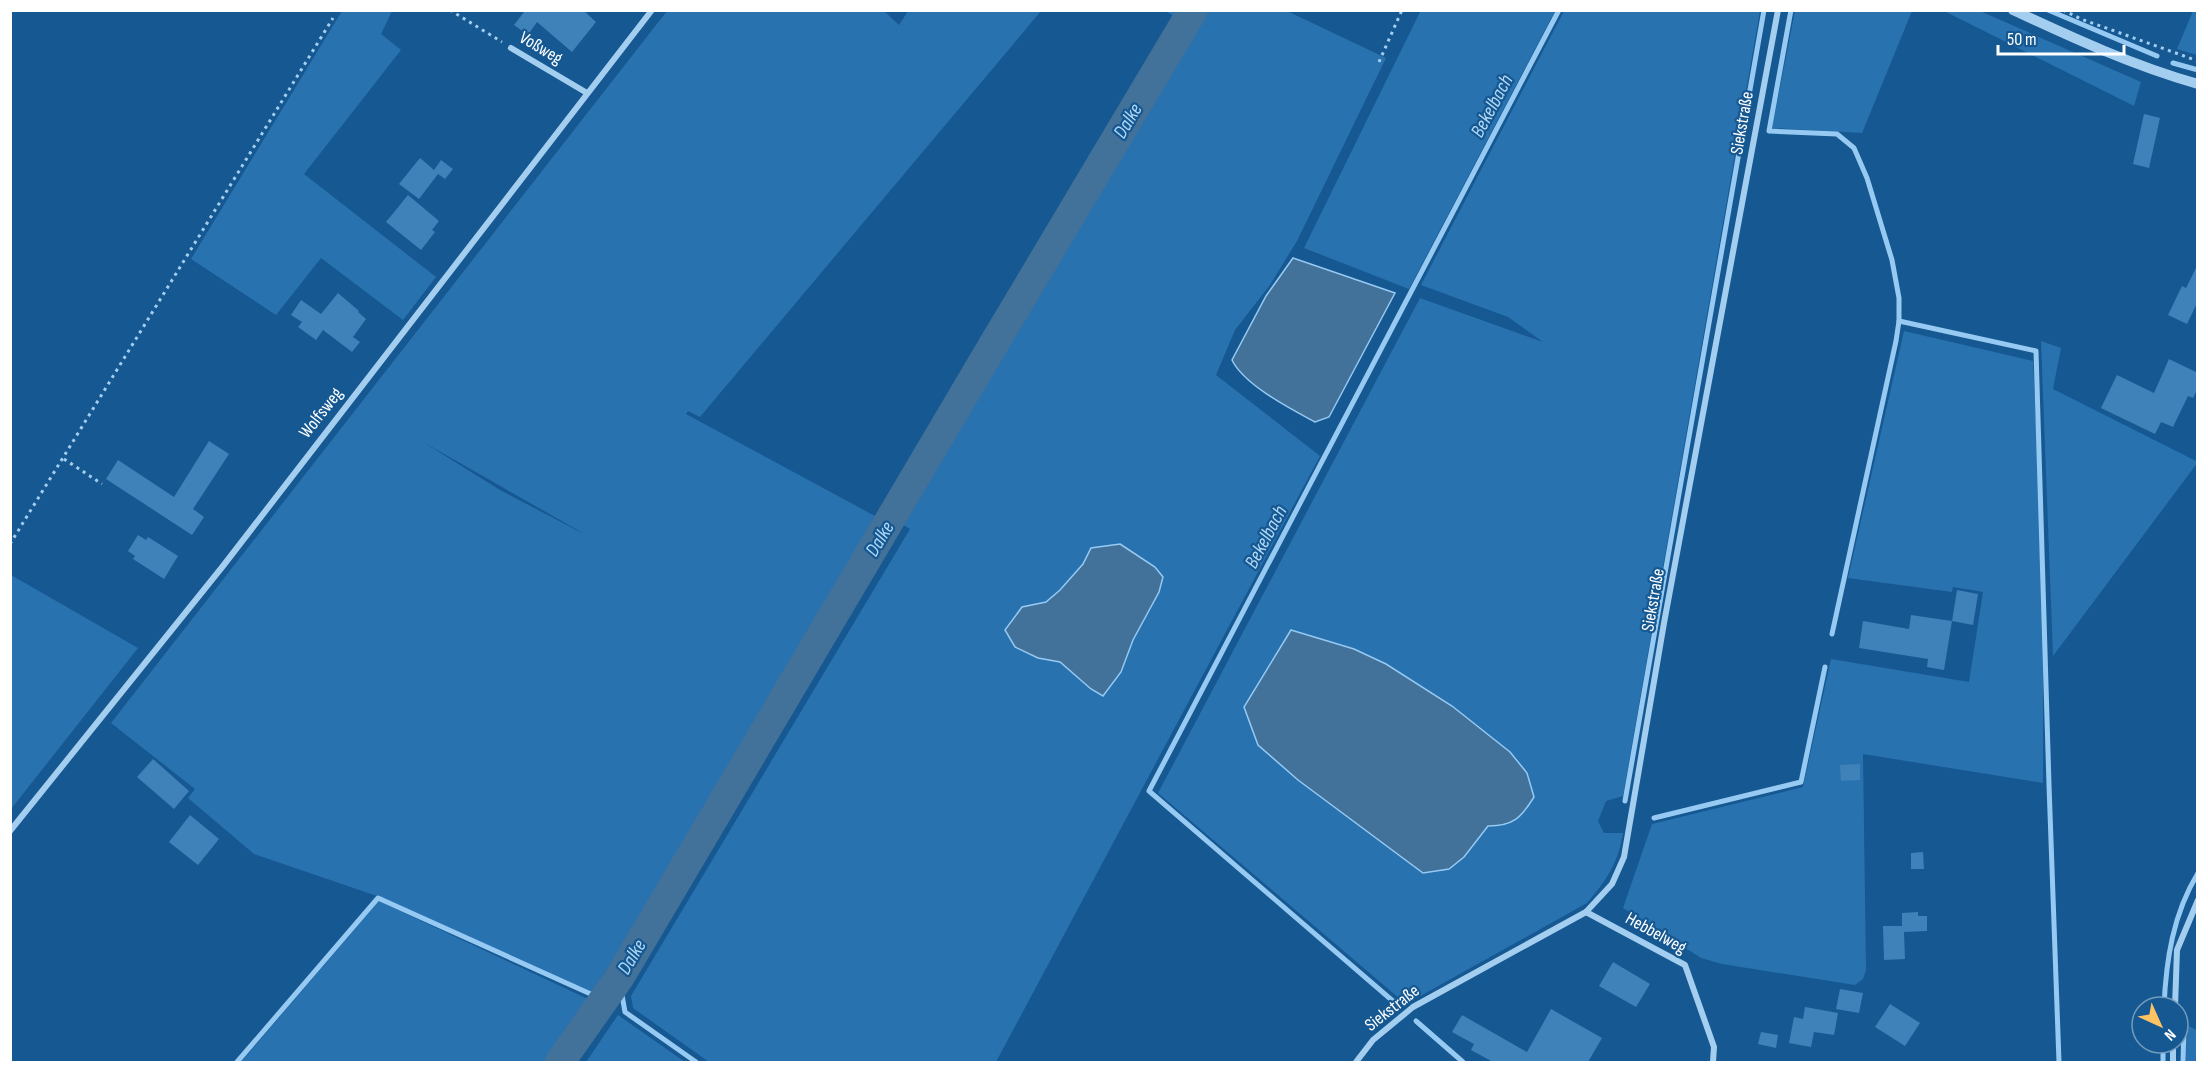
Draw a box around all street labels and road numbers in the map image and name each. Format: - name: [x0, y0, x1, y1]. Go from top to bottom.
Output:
- street label: Voßweg: [515, 27, 567, 69]
- street label: Siekstraße: [1726, 90, 1758, 156]
- street label: Wolfsweg: [295, 384, 347, 442]
- street label: Siekstraße: [1637, 567, 1669, 633]
- street label: Hebbelweg: [1622, 908, 1690, 958]
- street label: Siekstraße: [1361, 980, 1423, 1036]

